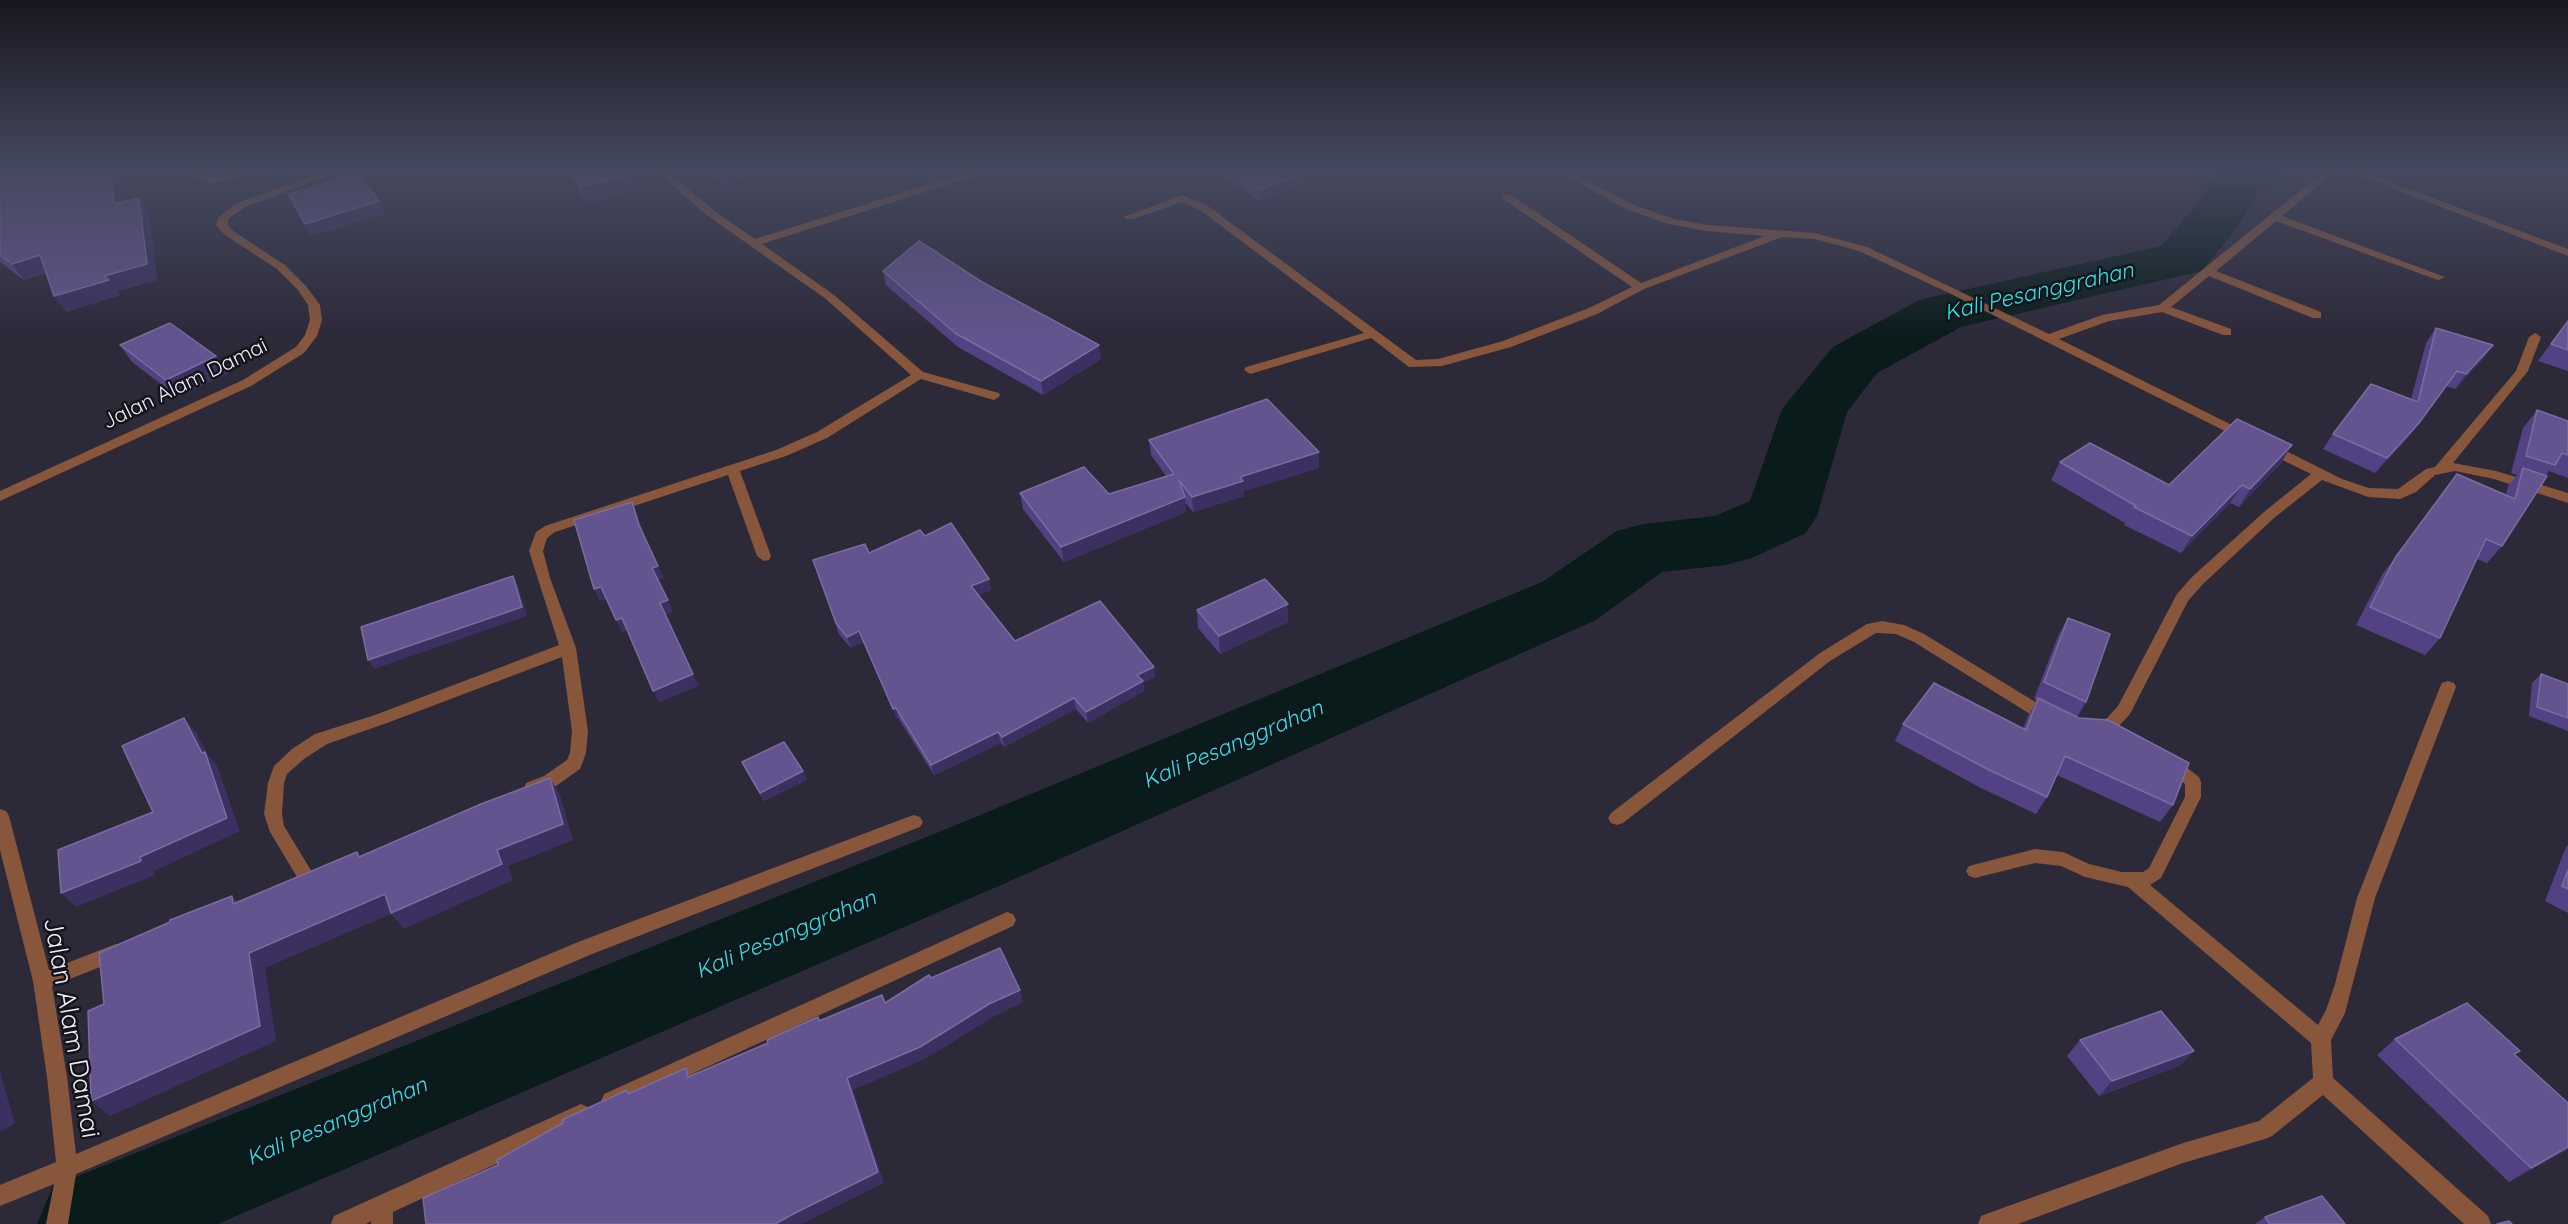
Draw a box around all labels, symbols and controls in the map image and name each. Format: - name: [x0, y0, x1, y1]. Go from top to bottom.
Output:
- water label: Kali Pesanggrahan: [1942, 257, 2136, 327]
- street label: Jalan Alam Damai: [98, 333, 272, 435]
- water label: Kali Pesanggrahan: [1139, 695, 1327, 795]
- water label: Kali Pesanggrahan: [692, 885, 880, 985]
- street label: Jalan Alam Damai: [36, 915, 106, 1141]
- water label: Kali Pesanggrahan: [243, 1072, 431, 1172]

